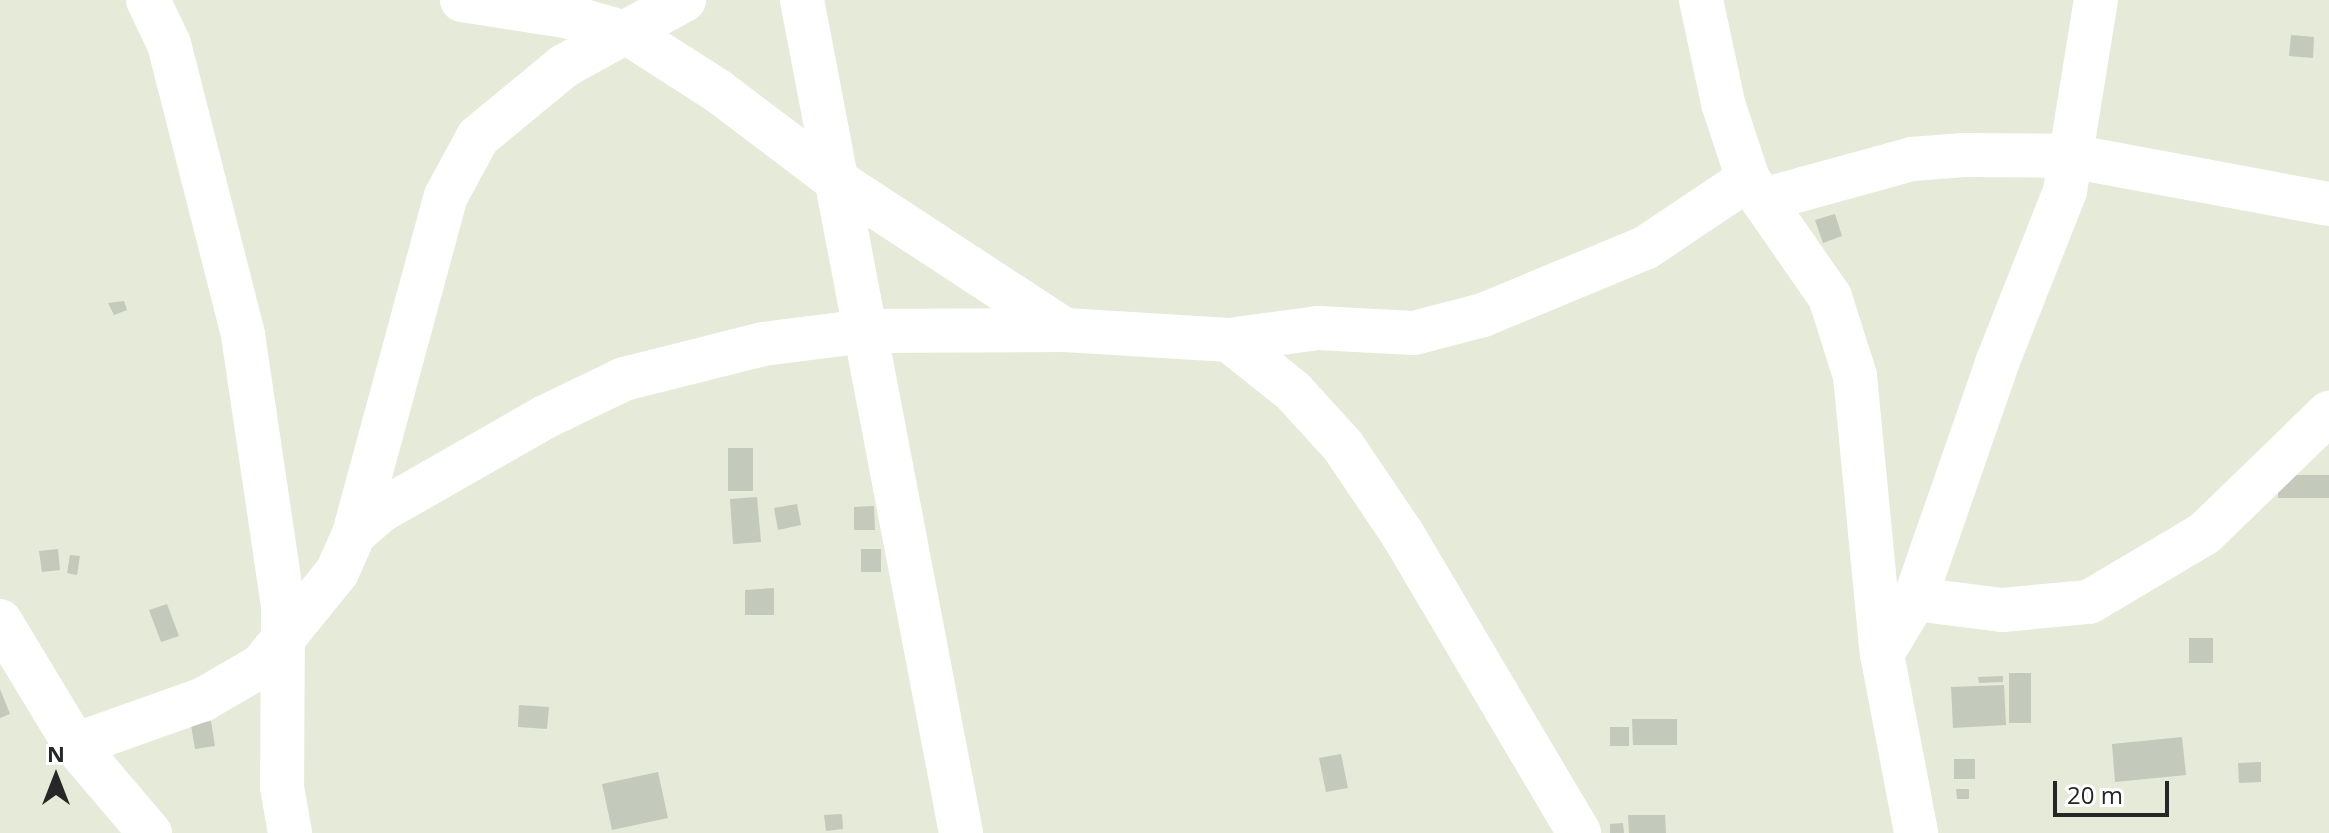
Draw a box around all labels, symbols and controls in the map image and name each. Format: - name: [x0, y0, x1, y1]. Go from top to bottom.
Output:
- north arrow: [16, 737, 96, 817]
- text: N: [47, 738, 65, 768]
- scale bar: [2057, 765, 2173, 815]
- text: 20 m: [2067, 778, 2123, 811]

